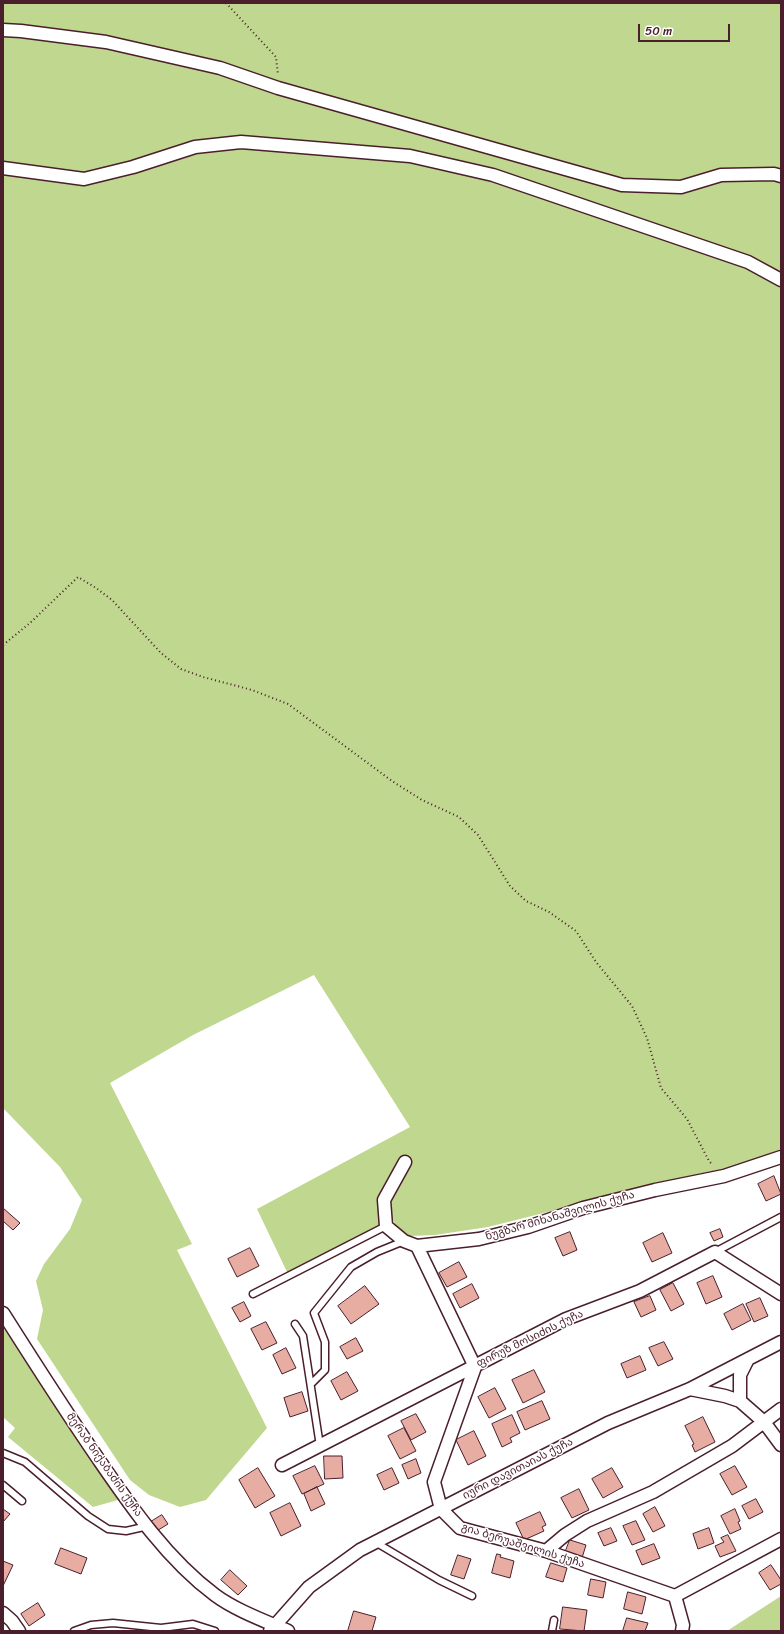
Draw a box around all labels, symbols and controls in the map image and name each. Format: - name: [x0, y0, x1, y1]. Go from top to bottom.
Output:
- scale bar: [640, 16, 732, 42]
- text: 50 m: [645, 20, 672, 42]
- street label: ნუგზარ მიხანაშვილის ქუჩა: [484, 1188, 636, 1244]
- street label: ფირუზ მოსიძის ქუჩა: [474, 1307, 586, 1371]
- street label: მერაბ ნიქაბაძის ქუჩა: [63, 1411, 145, 1519]
- street label: იური დავითაიას ქუჩა: [461, 1435, 575, 1503]
- street label: გია ბერუაშვილის ქუჩა: [460, 1521, 586, 1571]

